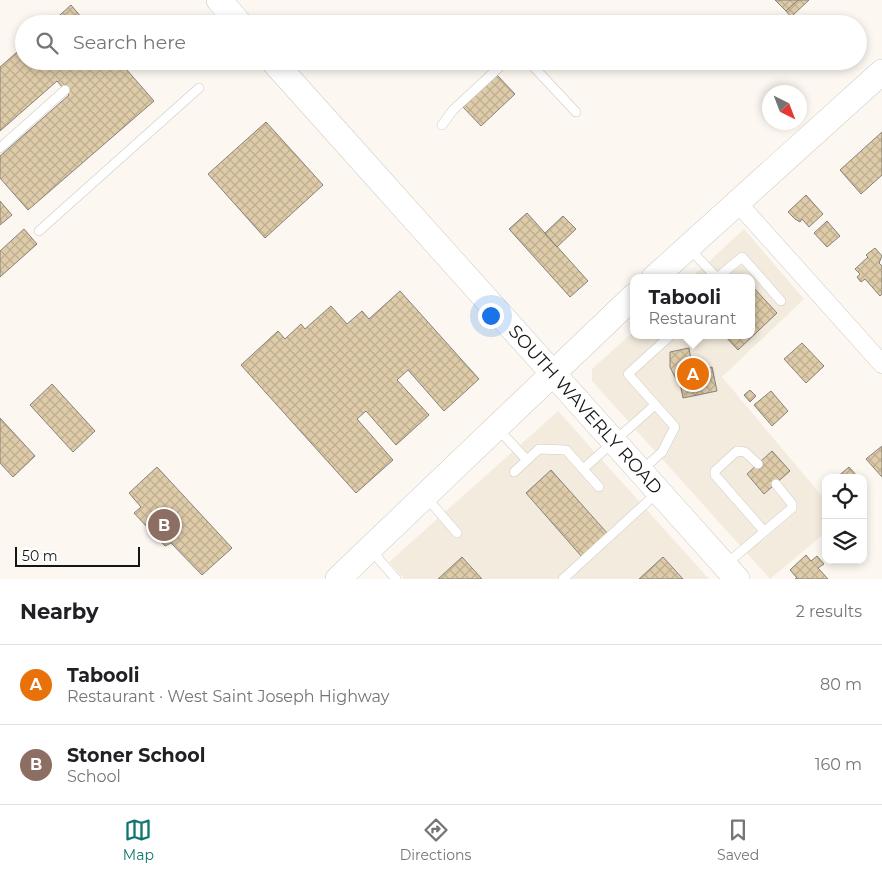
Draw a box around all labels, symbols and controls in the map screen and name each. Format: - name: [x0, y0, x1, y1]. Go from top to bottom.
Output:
- search box: [15, 15, 867, 70]
- icon: search: [33, 29, 61, 57]
- text: Search here: [73, 31, 186, 54]
- north arrow: [762, 85, 807, 130]
- popup: [630, 274, 755, 339]
- text: Tabooli: [649, 286, 721, 309]
- your location: [478, 303, 504, 329]
- text: Restaurant: [649, 309, 736, 328]
- street label: SOUTH WAVERLY ROAD: [504, 320, 667, 499]
- pin: A: [677, 355, 709, 393]
- map controls: [822, 474, 867, 564]
- button: locate: [822, 474, 867, 519]
- pin: B: [148, 506, 180, 544]
- button: layers: [822, 519, 867, 564]
- scale bar: [15, 544, 140, 567]
- text: 50 m: [22, 547, 58, 565]
- text: Nearby: [20, 599, 99, 624]
- text: 2 results: [796, 602, 862, 621]
- text: Tabooli: [67, 664, 139, 687]
- text: A: [30, 675, 42, 694]
- text: 80 m: [820, 675, 862, 694]
- text: Restaurant · West Saint Joseph Highway: [67, 687, 389, 706]
- text: Stoner School: [67, 744, 205, 767]
- text: B: [30, 755, 42, 774]
- text: 160 m: [815, 755, 862, 774]
- text: School: [67, 767, 121, 786]
- tab: Map: [123, 816, 154, 864]
- tab: Directions: [400, 816, 471, 864]
- tab: Saved: [717, 816, 759, 864]

